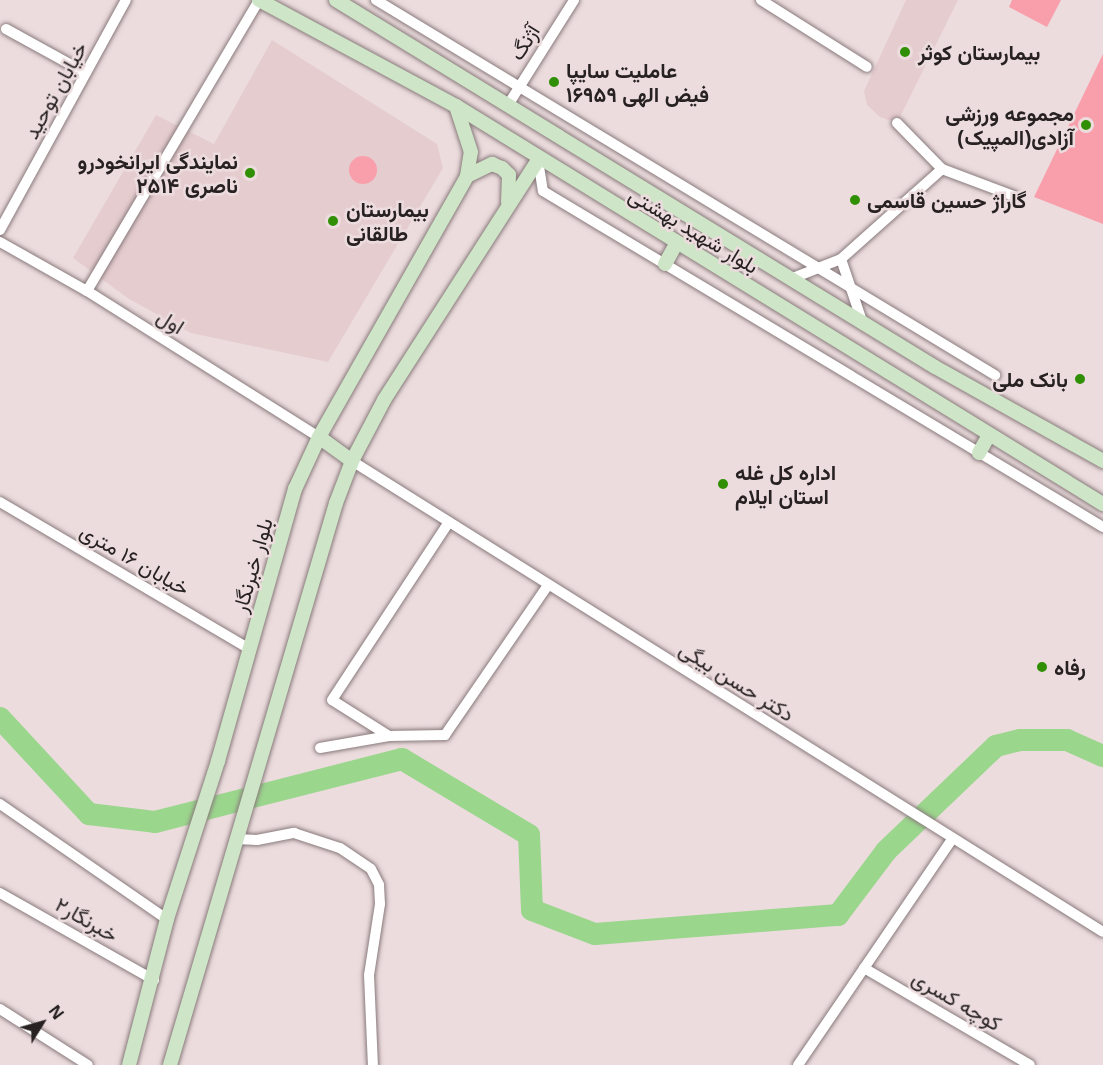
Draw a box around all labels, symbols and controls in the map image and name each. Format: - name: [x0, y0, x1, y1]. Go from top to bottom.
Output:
- street label: آژنگ: [503, 20, 545, 64]
- street label: خیابان توحید: [18, 37, 92, 143]
- place label: بیمارستان کوثر: [918, 39, 1040, 65]
- marker: بیمارستان کوثر: [896, 43, 914, 61]
- place label: عاملیت سایپا ۱۶۹۵۹ فیض الهی: [566, 57, 709, 107]
- marker: عاملیت سایپا ۱۶۹۵۹ فیض الهی: [547, 75, 561, 89]
- place label: مجموعه ورزشی آزادی(المپیک): [945, 100, 1074, 150]
- marker: مجموعه ورزشی آزادی(المپیک): [1079, 118, 1093, 132]
- place label: نمایندگی ایرانخودرو ناصری ۲۵۱۴: [77, 148, 238, 198]
- marker: نمایندگی ایرانخودرو ناصری ۲۵۱۴: [243, 166, 257, 180]
- street label: بلوار شهید بهشتی: [625, 181, 763, 279]
- place label: گاراژ حسین قاسمی: [867, 187, 1027, 213]
- marker: گاراژ حسین قاسمی: [848, 193, 862, 207]
- place label: بیمارستان طالقانی: [346, 196, 429, 246]
- marker: بیمارستان طالقانی: [324, 212, 342, 230]
- street label: اول: [153, 303, 189, 339]
- place label: بانک ملی: [992, 366, 1068, 392]
- marker: بانک ملی: [1073, 372, 1087, 386]
- place label: اداره کل غله استان ایلام: [735, 459, 836, 509]
- marker: اداره کل غله استان ایلام: [716, 477, 730, 491]
- street label: بلوار خبرنگار: [226, 515, 278, 615]
- street label: خیابان ۱۶ متری: [76, 518, 194, 600]
- street label: دکتر حسن بیگی: [675, 636, 799, 726]
- place label: رفاه: [1054, 654, 1086, 680]
- marker: رفاه: [1035, 660, 1049, 674]
- street label: خبرنگار۲: [51, 891, 123, 947]
- street label: کوچه کسری: [908, 964, 1006, 1036]
- north arrow: [12, 993, 72, 1053]
- text: N: [44, 1000, 69, 1024]

